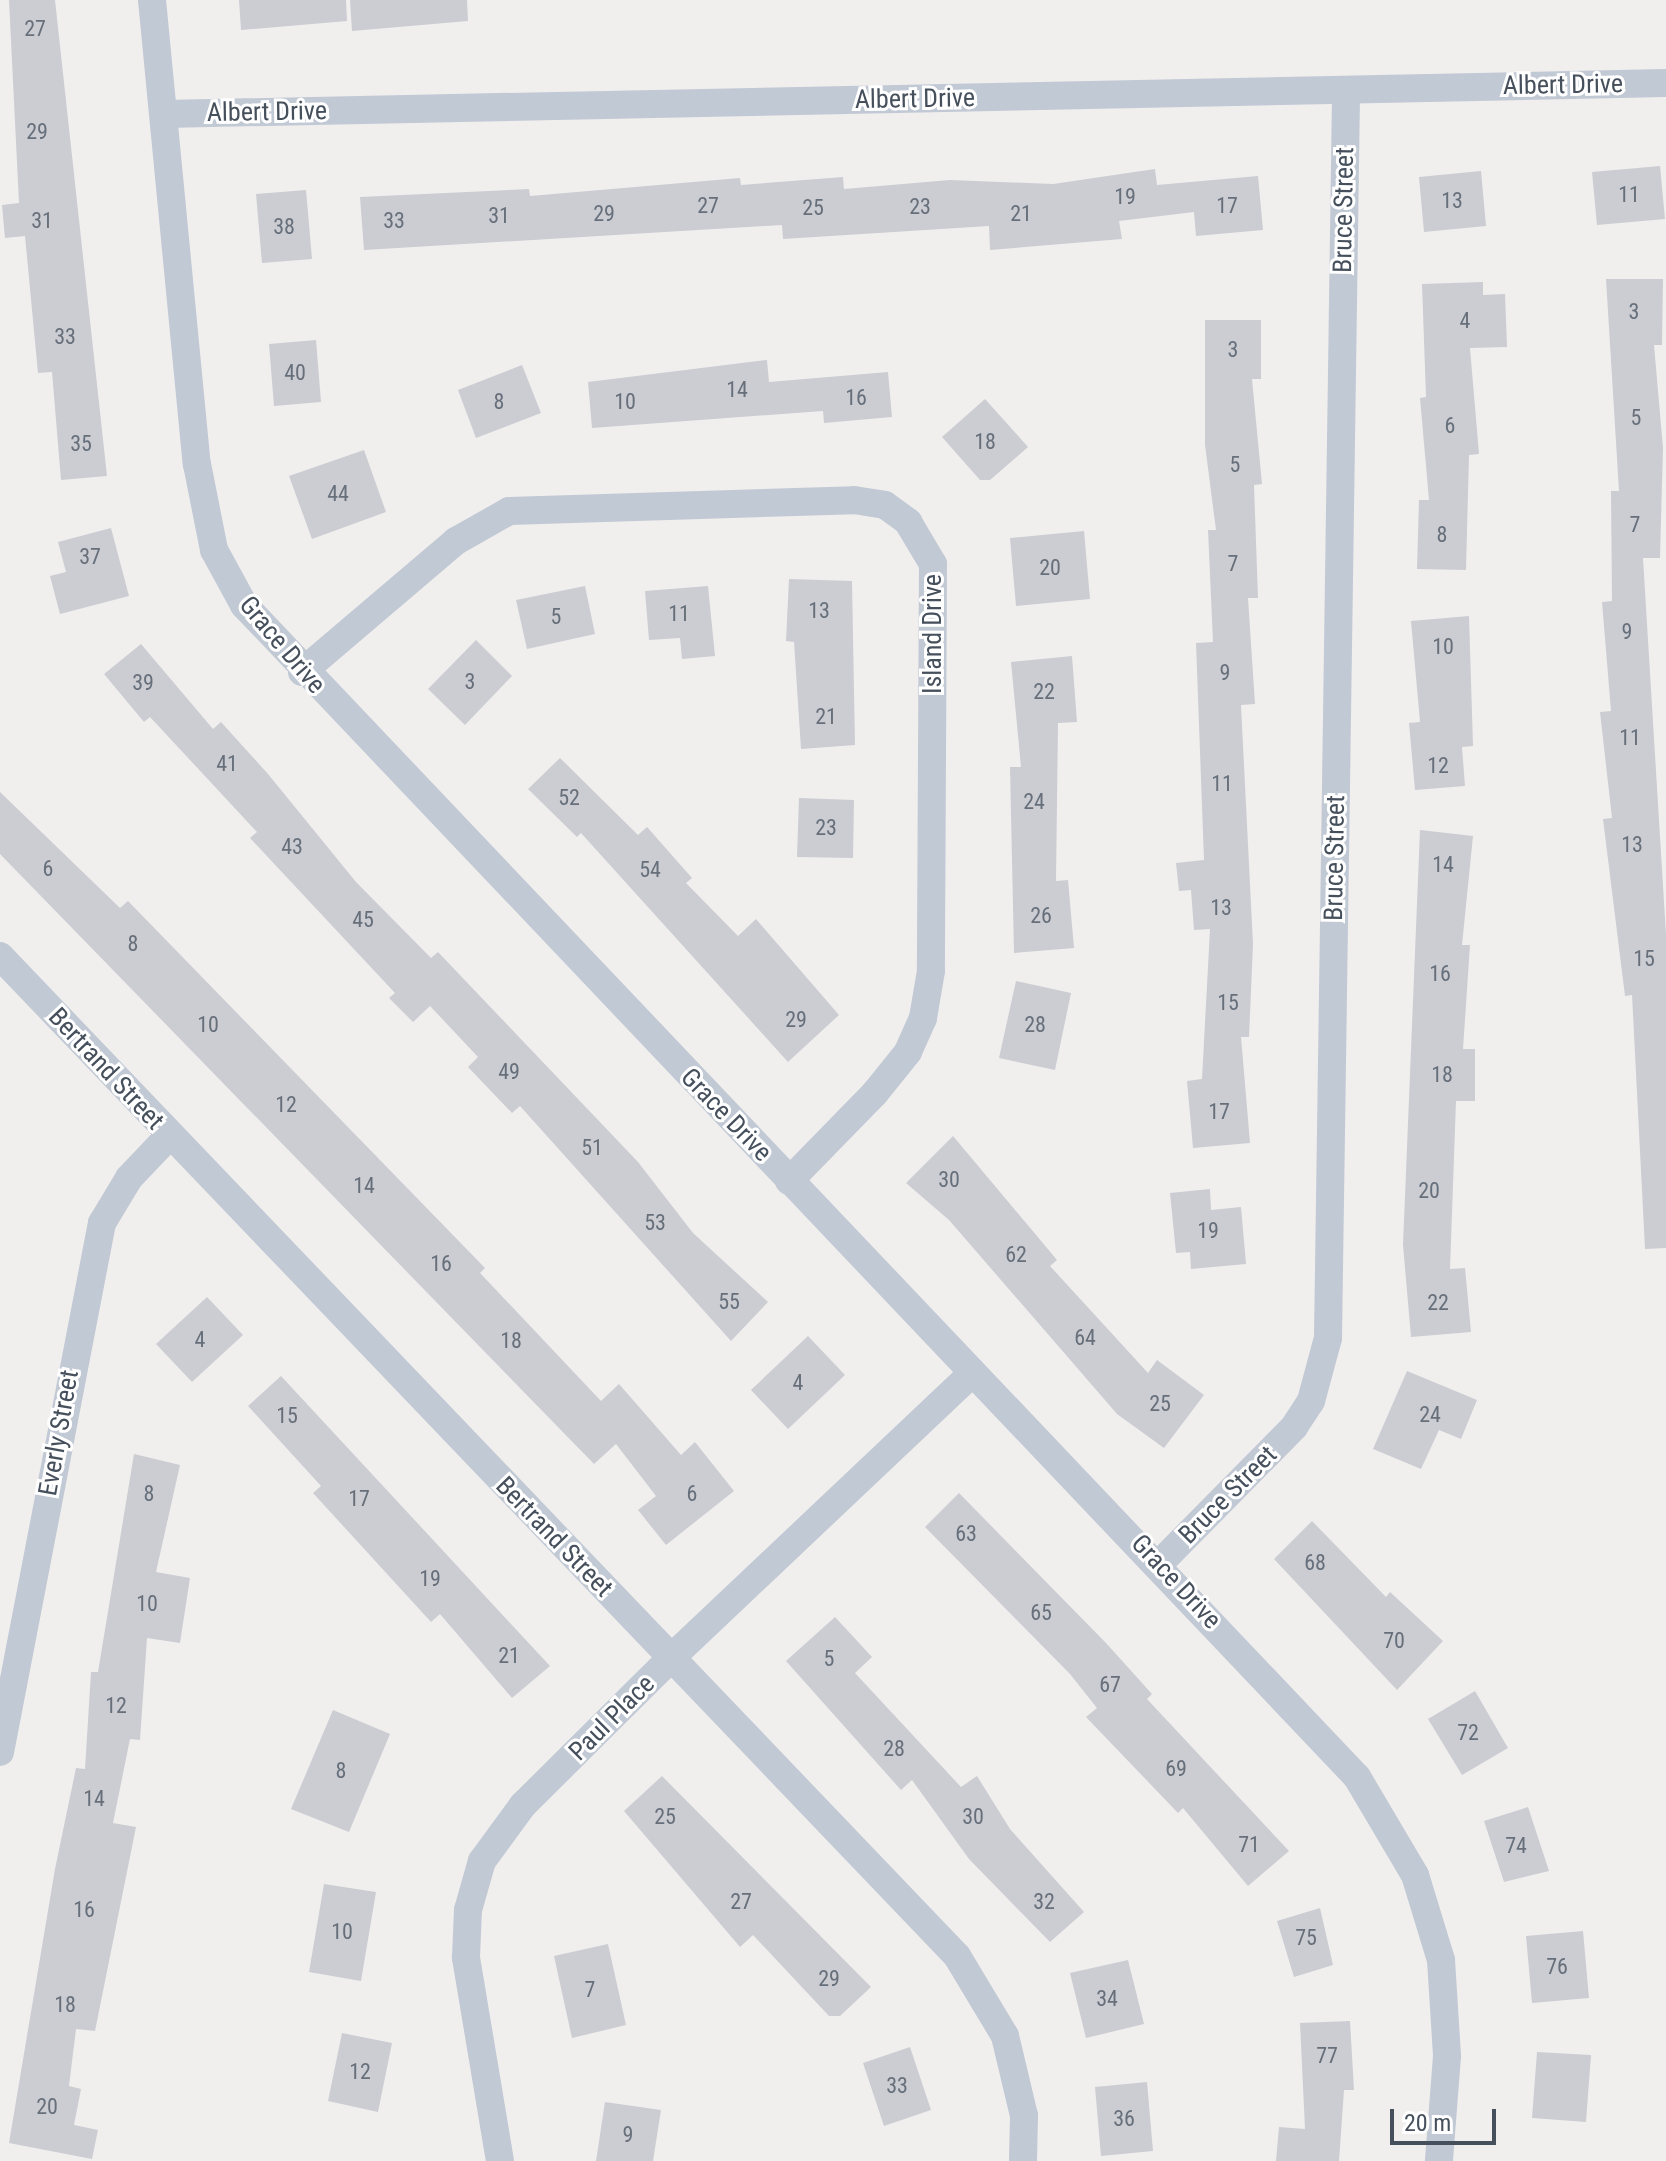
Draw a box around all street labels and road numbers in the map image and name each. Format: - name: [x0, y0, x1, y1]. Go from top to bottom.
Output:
- street label: Albert Drive: [1503, 68, 1623, 102]
- street label: Albert Drive: [855, 82, 975, 116]
- street label: Albert Drive: [207, 95, 327, 129]
- street label: Bruce Street: [1327, 147, 1361, 273]
- street label: Island Drive: [917, 574, 949, 694]
- street label: Grace Drive: [232, 590, 332, 700]
- street label: Bruce Street: [1318, 795, 1352, 921]
- street label: Bertrand Street: [42, 1002, 170, 1136]
- street label: Grace Drive: [674, 1062, 778, 1168]
- street label: Everly Street: [33, 1368, 85, 1498]
- street label: Bruce Street: [1173, 1440, 1283, 1550]
- street label: Bertrand Street: [489, 1470, 619, 1604]
- street label: Grace Drive: [1125, 1528, 1227, 1636]
- street label: Paul Place: [563, 1669, 661, 1767]

